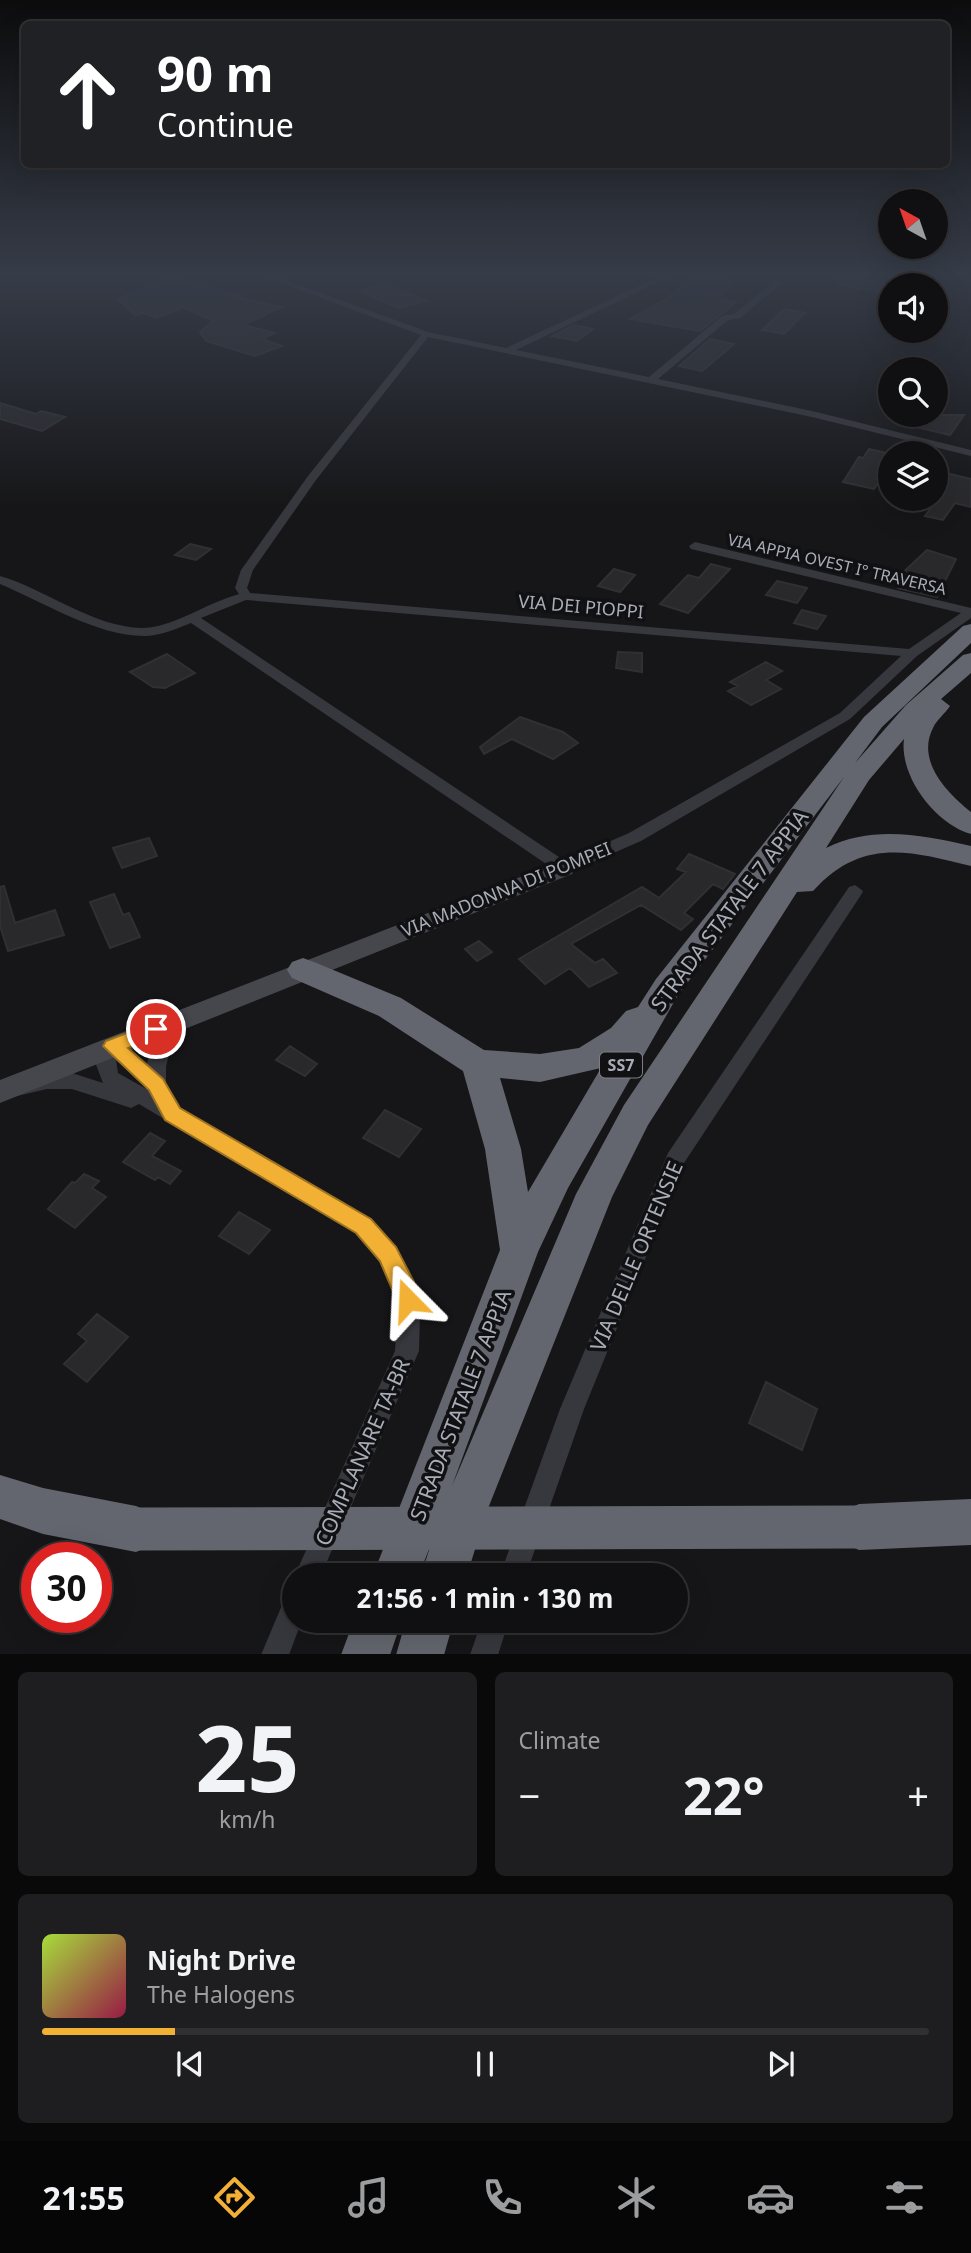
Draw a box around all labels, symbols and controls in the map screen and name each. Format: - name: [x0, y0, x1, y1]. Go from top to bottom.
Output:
- text: 90 m: [157, 40, 274, 106]
- icon: ahead: [42, 49, 133, 140]
- text: Continue: [157, 103, 294, 146]
- north arrow: [878, 189, 948, 259]
- map controls: [878, 189, 948, 511]
- button: sound: [878, 273, 948, 343]
- button: search: [878, 357, 948, 427]
- button: layers: [878, 441, 948, 511]
- street label: VIA APPIA OVEST I° TRAVERSA: [725, 528, 949, 600]
- street label: VIA DEI PIOPPI: [517, 589, 645, 623]
- street label: STRADA STATALE 7 APPIA: [644, 803, 814, 1017]
- street label: VIA MADONNA DI POMPEI: [398, 836, 614, 942]
- pin: [126, 999, 186, 1059]
- icon: arrive: [137, 1010, 175, 1048]
- road number: SS7: [600, 1052, 642, 1078]
- street label: VIA DELLE ORTENSIE: [583, 1157, 689, 1355]
- position arrow: [371, 1263, 445, 1337]
- street label: STRADA STATALE 7 APPIA: [403, 1285, 517, 1525]
- street label: COMPLANARE TA-BR: [308, 1354, 416, 1550]
- speed limit sign: 30: [21, 1542, 112, 1633]
- text: 21:56 · 1 min · 130 m: [357, 1580, 613, 1616]
- text: 25: [195, 1695, 299, 1819]
- text: Climate: [519, 1724, 601, 1756]
- text: 22°: [683, 1759, 765, 1830]
- text: −: [519, 1769, 540, 1821]
- text: +: [907, 1769, 929, 1821]
- text: km/h: [219, 1803, 276, 1835]
- text: Night Drive: [147, 1942, 296, 1978]
- text: The Halogens: [147, 1978, 295, 2010]
- icon: previous: [171, 2045, 209, 2083]
- icon: pause: [466, 2045, 504, 2083]
- icon: next: [762, 2045, 800, 2083]
- icon: directions: [210, 2173, 259, 2222]
- icon: music: [344, 2173, 393, 2222]
- icon: phone: [478, 2173, 527, 2222]
- icon: climate: [612, 2173, 661, 2222]
- icon: car: [746, 2173, 795, 2222]
- icon: filters: [880, 2173, 929, 2222]
- text: 21:55: [42, 2176, 125, 2219]

